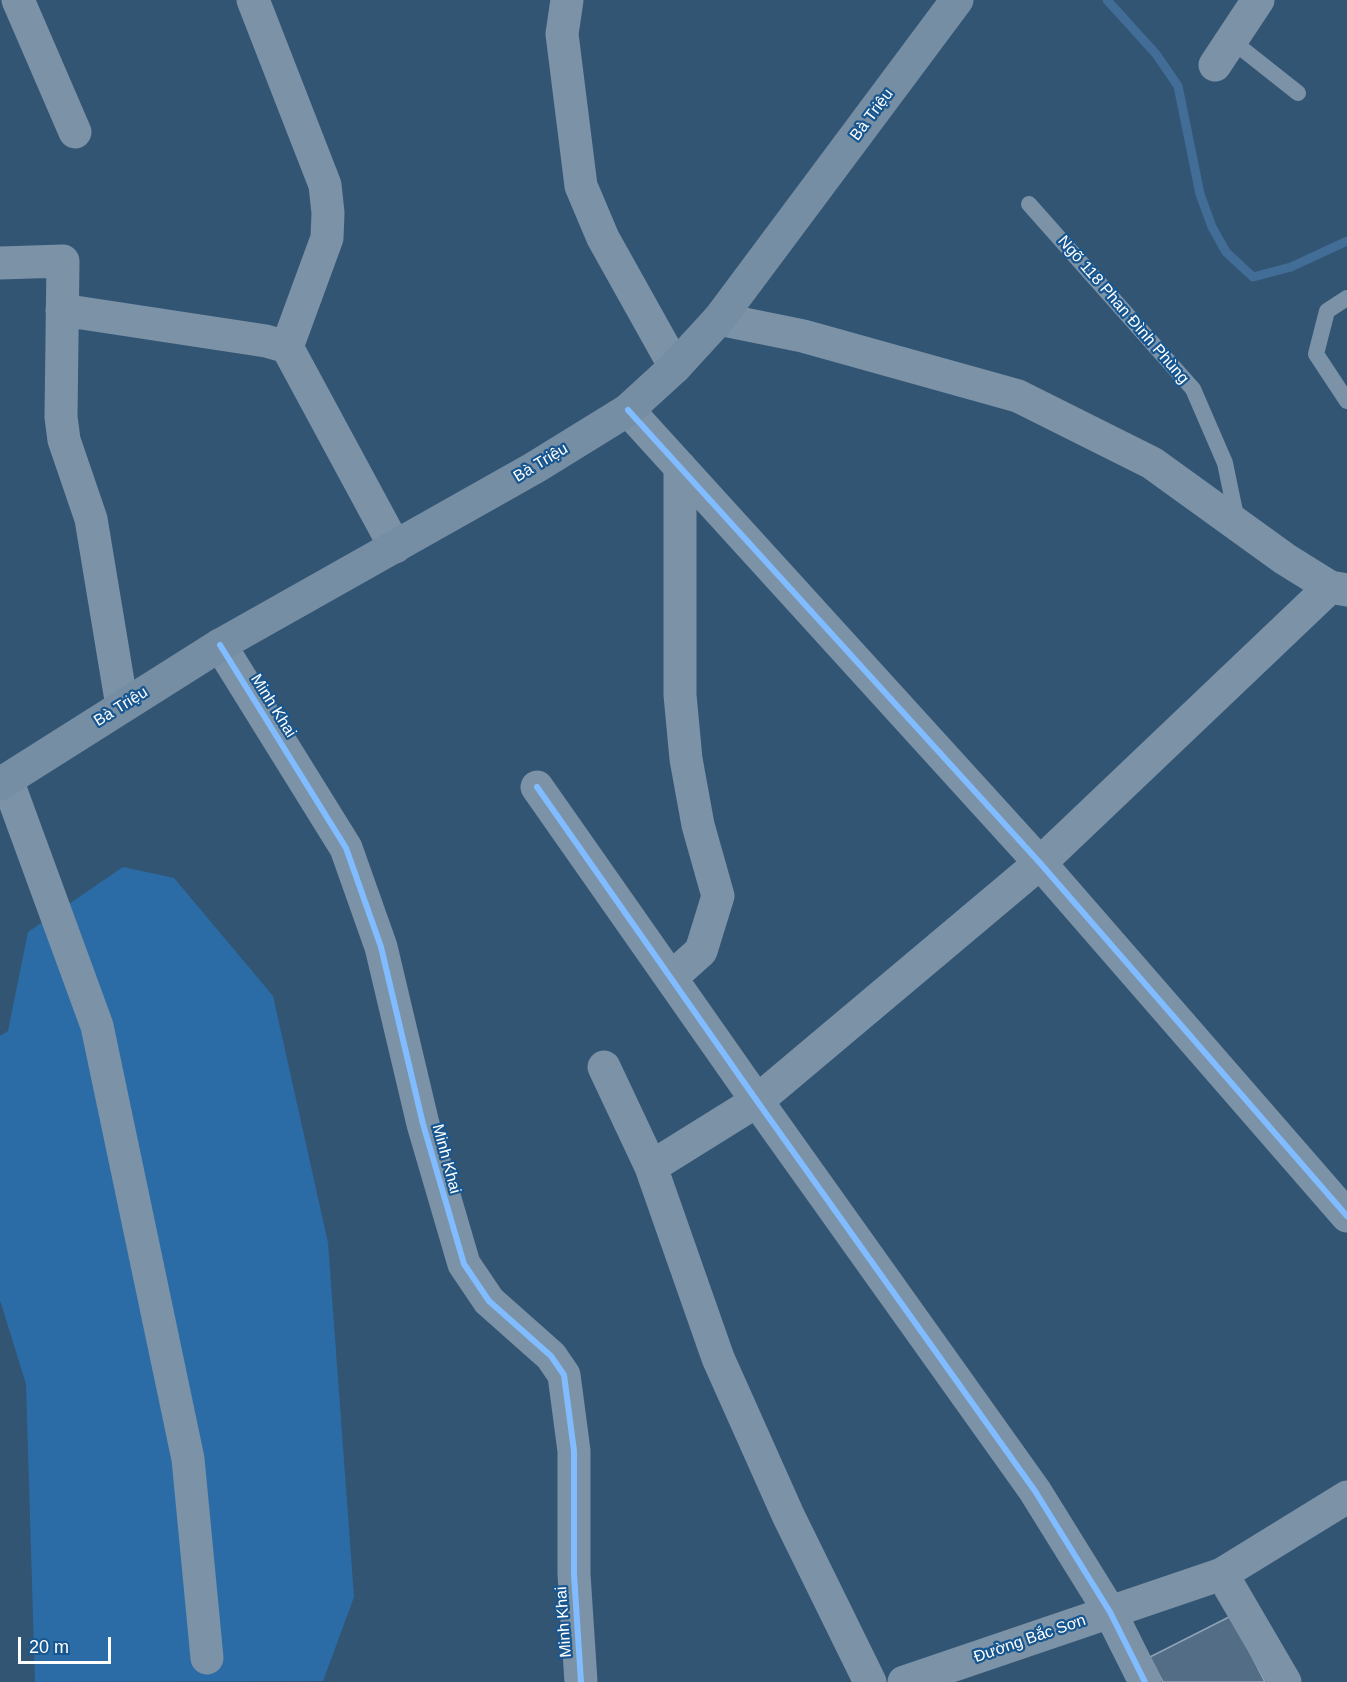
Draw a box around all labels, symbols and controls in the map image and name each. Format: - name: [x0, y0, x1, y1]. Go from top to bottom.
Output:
- street label: Bà Triệu: [846, 85, 898, 145]
- street label: Ngõ 118 Phan Đình Phùng: [1053, 232, 1193, 388]
- street label: Bà Triệu: [510, 439, 572, 487]
- street label: Minh Khai: [246, 671, 300, 741]
- street label: Bà Triệu: [91, 683, 151, 731]
- street label: Minh Khai: [428, 1122, 464, 1196]
- street label: Minh Khai: [552, 1586, 576, 1658]
- street label: Đường Bắc Sơn: [972, 1611, 1088, 1667]
- scale bar: [21, 1625, 114, 1663]
- text: 20 m: [29, 1637, 69, 1657]

